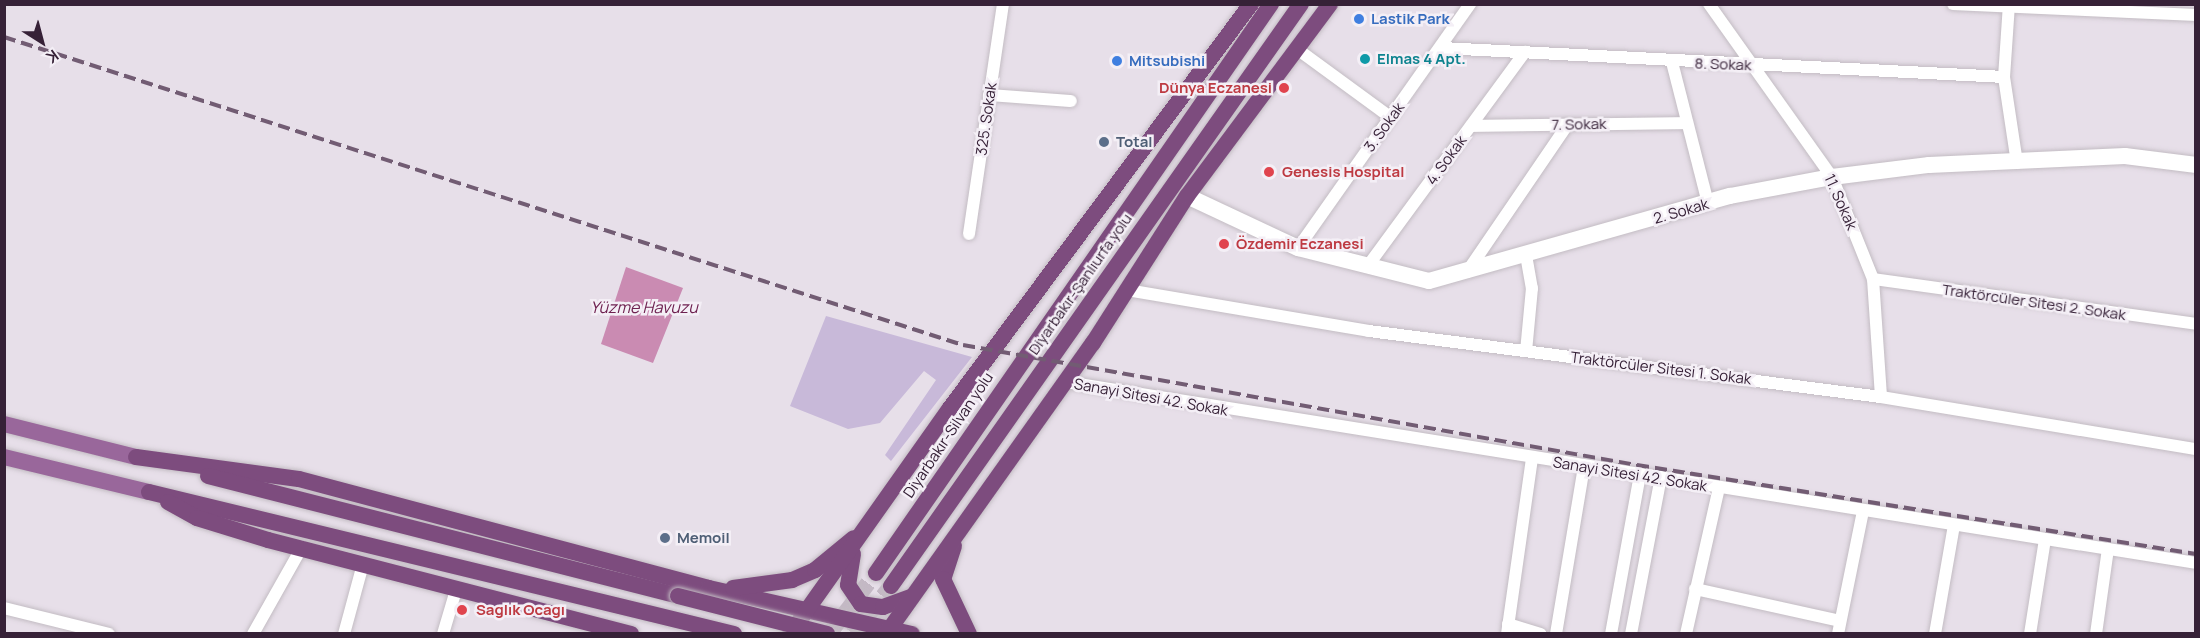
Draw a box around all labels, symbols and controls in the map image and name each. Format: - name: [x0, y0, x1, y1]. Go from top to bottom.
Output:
- place label: Lastik Park: [1371, 10, 1450, 28]
- north arrow: [12, 12, 72, 72]
- marker: Lastik Park: [1352, 12, 1366, 26]
- text: K: [42, 45, 63, 69]
- place label: Elmas 4 Apt.: [1377, 50, 1466, 68]
- place label: Mitsubishi: [1129, 52, 1205, 70]
- marker: Elmas 4 Apt.: [1358, 52, 1372, 66]
- marker: Mitsubishi: [1110, 54, 1124, 68]
- street label: 8. Sokak: [1694, 54, 1752, 74]
- place label: Dünya Eczanesi: [1159, 79, 1272, 97]
- street label: 325. Sokak: [972, 81, 1000, 157]
- marker: Dünya Eczanesi: [1277, 81, 1291, 95]
- street label: 3. Sokak: [1360, 99, 1408, 155]
- street label: 7. Sokak: [1552, 115, 1606, 133]
- street label: 4. Sokak: [1422, 132, 1470, 188]
- place label: Total: [1116, 133, 1153, 151]
- marker: Total: [1097, 135, 1111, 149]
- marker: Genesis Hospital: [1260, 163, 1278, 181]
- place label: Genesis Hospital: [1282, 163, 1404, 181]
- street label: 11. Sokak: [1821, 171, 1861, 233]
- street label: 2. Sokak: [1651, 195, 1711, 227]
- street label: Diyarbakır-Şanlıurfa yolu: [1024, 210, 1136, 358]
- place label: Özdemir Eczanesi: [1236, 235, 1364, 253]
- marker: Özdemir Eczanesi: [1217, 237, 1231, 251]
- street label: Traktörcüler Sitesi 2. Sokak: [1941, 280, 2127, 324]
- water label: Yüzme Havuzu: [590, 297, 698, 317]
- street label: Traktörcüler Sitesi 1. Sokak: [1570, 348, 1752, 388]
- street label: Diyarbakır-Silvan yolu: [899, 369, 997, 501]
- street label: Sanayi Sitesi 42. Sokak: [1073, 375, 1229, 419]
- street label: Sanayi Sitesi 42. Sokak: [1552, 453, 1708, 495]
- place label: Memoil: [677, 529, 730, 547]
- marker: Memoil: [658, 531, 672, 545]
- marker: Saglık Ocagı: [453, 601, 471, 619]
- place label: Saglık Ocagı: [476, 601, 565, 619]

